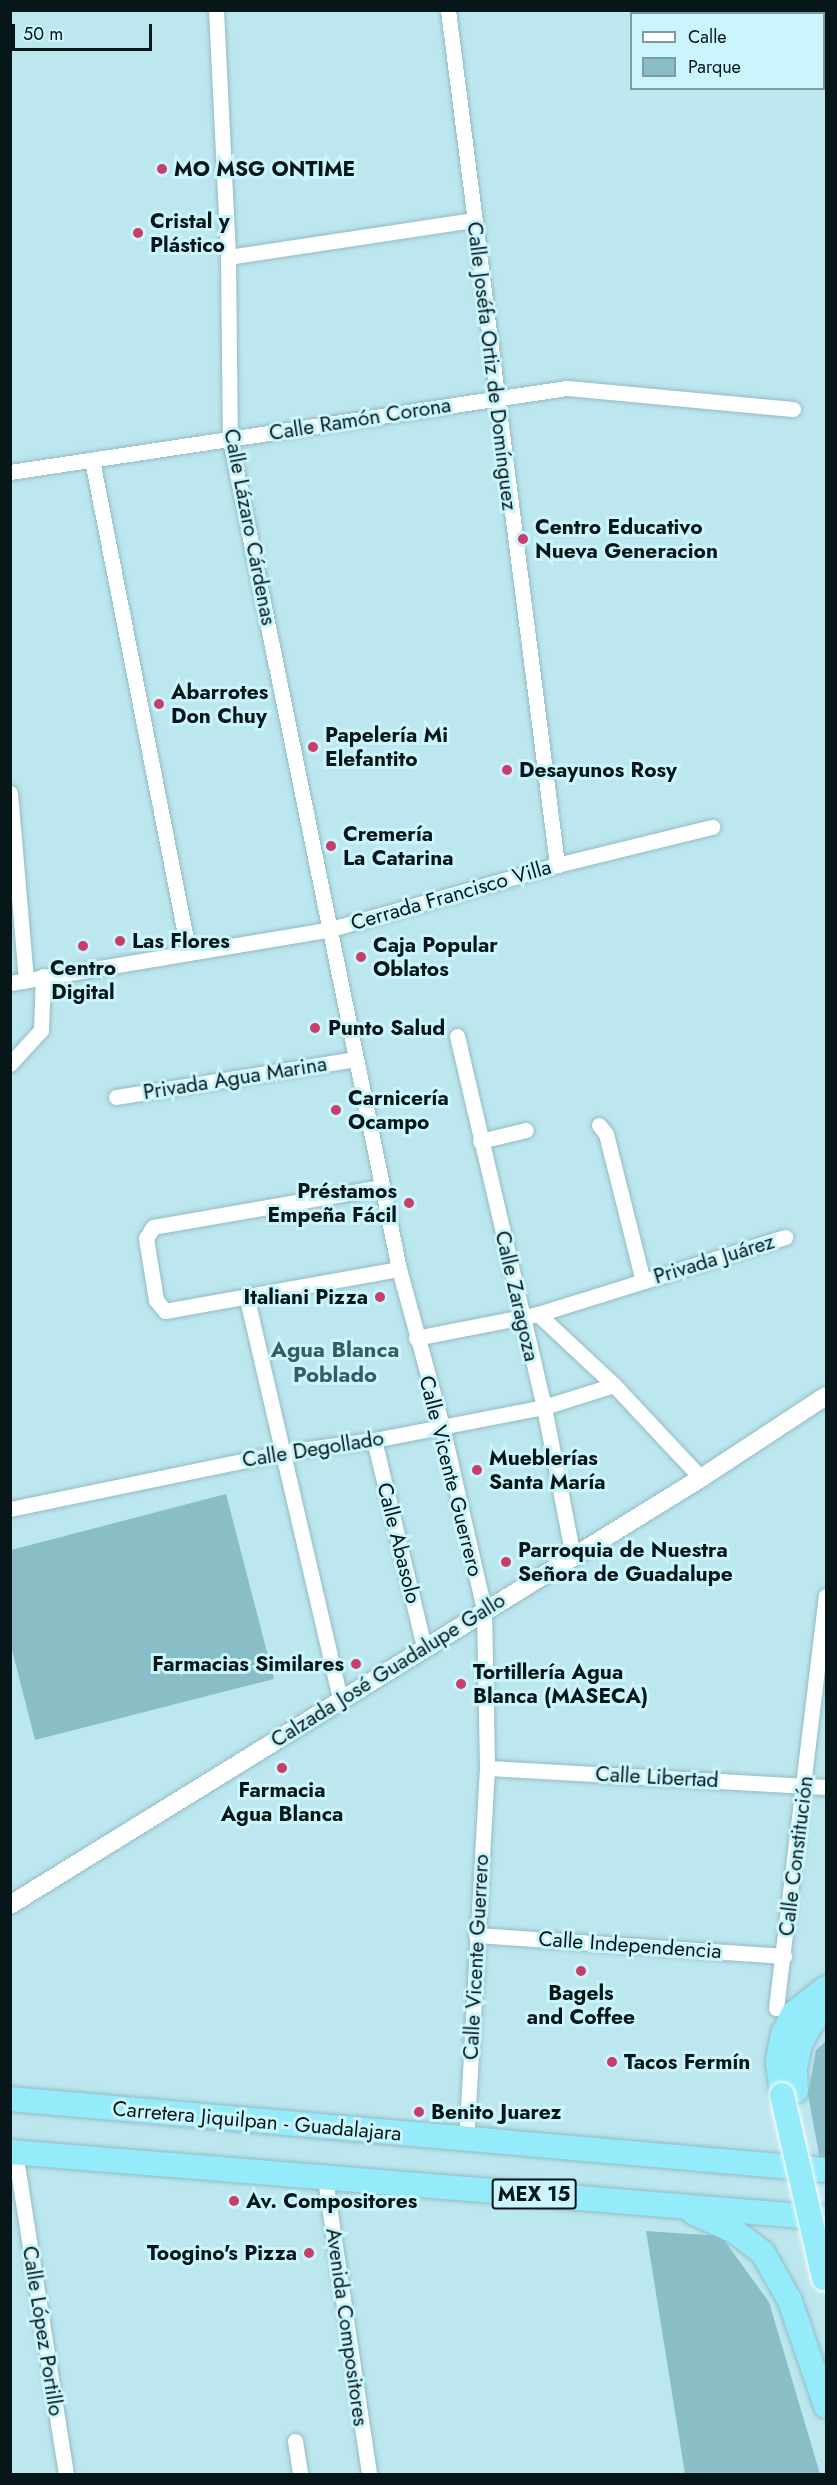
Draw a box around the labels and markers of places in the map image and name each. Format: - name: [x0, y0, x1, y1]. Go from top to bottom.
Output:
- place label: MO MSG ONTIME: [174, 156, 355, 182]
- marker: MO MSG ONTIME: [155, 162, 169, 176]
- place label: Cristal y Plástico: [150, 208, 230, 258]
- marker: Cristal y Plástico: [131, 226, 145, 240]
- place label: Centro Educativo Nueva Generacion: [535, 514, 718, 564]
- marker: Centro Educativo Nueva Generacion: [516, 532, 530, 546]
- place label: Abarrotes Don Chuy: [171, 679, 268, 729]
- marker: Abarrotes Don Chuy: [152, 697, 166, 711]
- place label: Papelería Mi Elefantito: [325, 722, 448, 772]
- marker: Papelería Mi Elefantito: [306, 740, 320, 754]
- place label: Desayunos Rosy: [519, 757, 677, 783]
- marker: Desayunos Rosy: [500, 763, 514, 777]
- place label: Cremería La Catarina: [343, 821, 454, 871]
- marker: Cremería La Catarina: [324, 839, 338, 853]
- place label: Las Flores: [132, 928, 230, 954]
- place label: Caja Popular Oblatos: [373, 932, 498, 982]
- marker: Las Flores: [113, 934, 127, 948]
- marker: Centro Digital: [76, 939, 90, 953]
- marker: Caja Popular Oblatos: [354, 950, 368, 964]
- place label: Centro Digital: [50, 955, 116, 1005]
- place label: Punto Salud: [328, 1015, 445, 1041]
- marker: Punto Salud: [306, 1019, 324, 1037]
- place label: Carnicería Ocampo: [348, 1085, 449, 1135]
- marker: Carnicería Ocampo: [329, 1103, 343, 1117]
- place label: Préstamos Empeña Fácil: [268, 1178, 397, 1228]
- marker: Préstamos Empeña Fácil: [402, 1196, 416, 1210]
- place label: Italiani Pizza: [244, 1284, 368, 1310]
- marker: Italiani Pizza: [373, 1290, 387, 1304]
- place label: Mueblerías Santa María: [489, 1445, 606, 1495]
- marker: Mueblerías Santa María: [470, 1463, 484, 1477]
- place label: Parroquia de Nuestra Señora de Guadalupe: [518, 1537, 733, 1587]
- marker: Parroquia de Nuestra Señora de Guadalupe: [499, 1555, 513, 1569]
- place label: Farmacias Similares: [152, 1651, 344, 1677]
- marker: Farmacias Similares: [349, 1657, 363, 1671]
- place label: Tortillería Agua Blanca (MASECA): [473, 1659, 648, 1709]
- marker: Tortillería Agua Blanca (MASECA): [454, 1677, 468, 1691]
- marker: Farmacia Agua Blanca: [275, 1761, 289, 1775]
- place label: Farmacia Agua Blanca: [221, 1777, 343, 1827]
- marker: Bagels and Coffee: [574, 1964, 588, 1978]
- place label: Bagels and Coffee: [527, 1980, 635, 2030]
- place label: Tacos Fermín: [624, 2049, 750, 2075]
- marker: Tacos Fermín: [605, 2055, 619, 2069]
- place label: Benito Juarez: [431, 2099, 562, 2125]
- marker: Benito Juarez: [412, 2105, 426, 2119]
- place label: Av. Compositores: [246, 2188, 417, 2214]
- marker: Av. Compositores: [227, 2194, 241, 2208]
- place label: Toogino's Pizza: [147, 2240, 297, 2266]
- marker: Toogino's Pizza: [302, 2246, 316, 2260]

